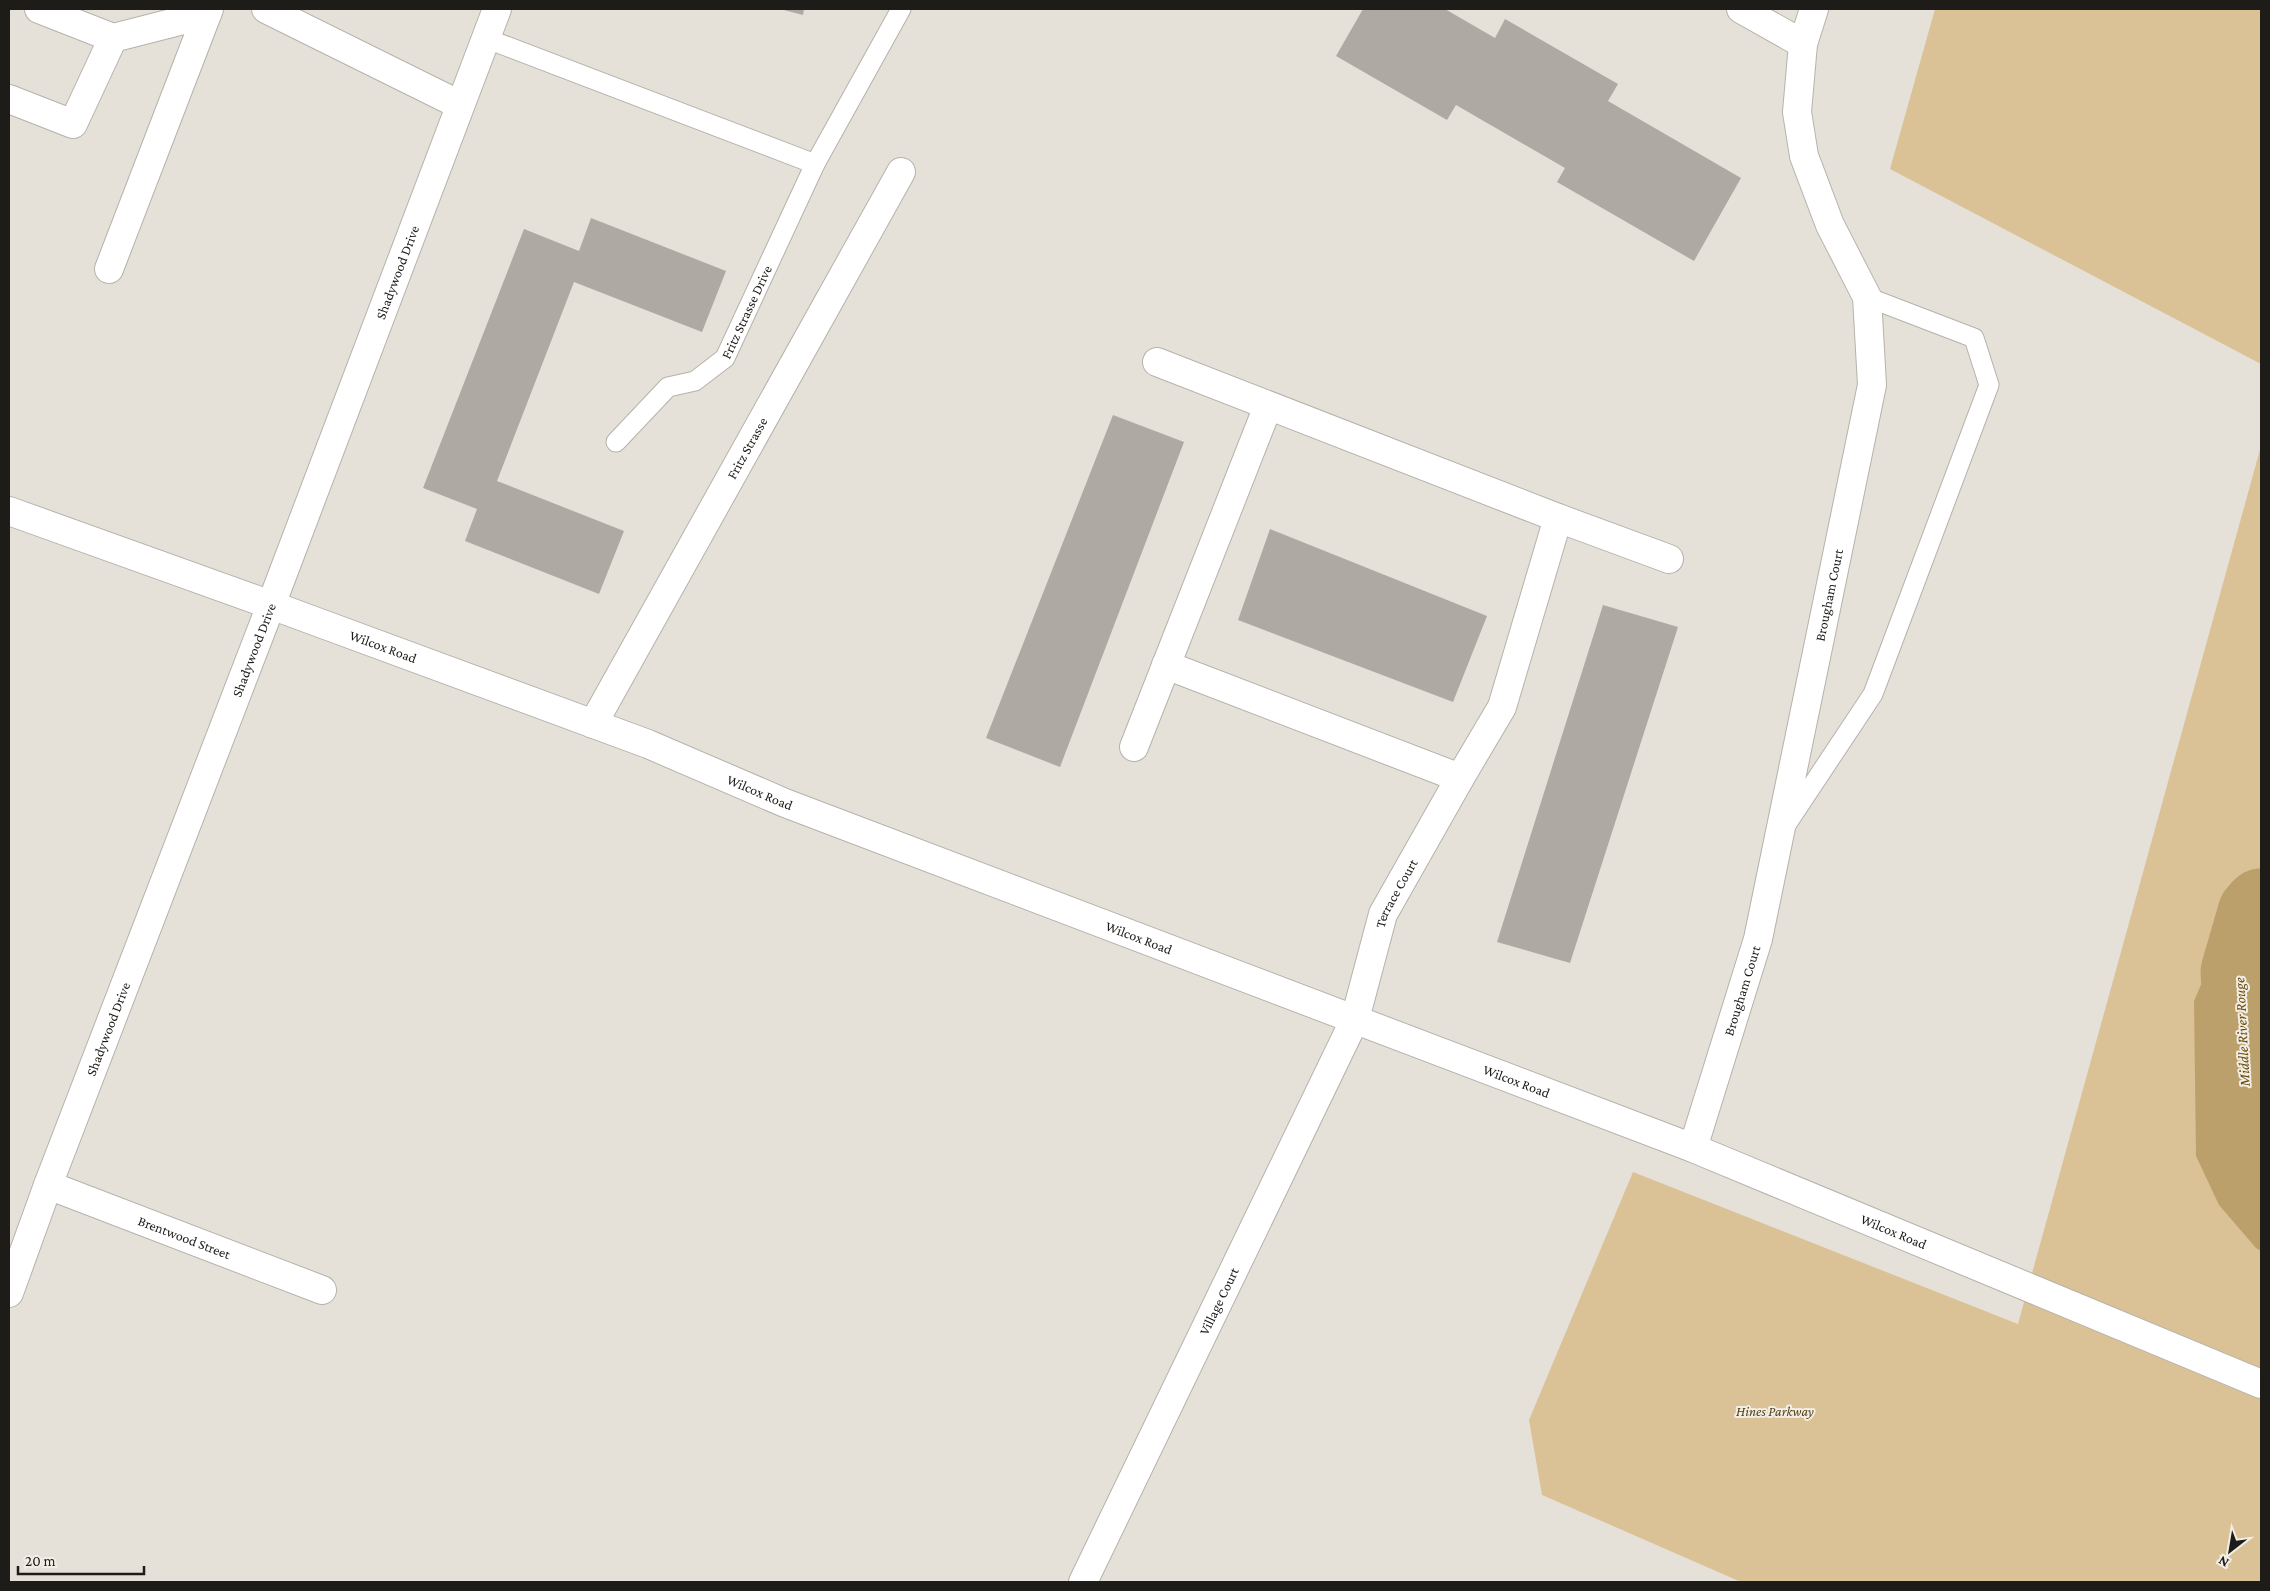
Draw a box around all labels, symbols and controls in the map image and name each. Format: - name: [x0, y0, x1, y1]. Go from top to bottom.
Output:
- street label: Shadywood Drive: [372, 223, 422, 321]
- street label: Fritz Strasse Drive: [718, 263, 775, 361]
- street label: Fritz Strasse: [723, 414, 771, 482]
- street label: Brougham Court: [1811, 547, 1846, 643]
- street label: Shadywood Drive: [228, 601, 279, 699]
- street label: Wilcox Road: [348, 627, 420, 666]
- street label: Wilcox Road: [725, 771, 796, 813]
- street label: Terrace Court: [1372, 856, 1421, 930]
- street label: Wilcox Road: [1103, 918, 1175, 958]
- street label: Brougham Court: [1720, 943, 1764, 1038]
- water label: Middle River Rouge: [2231, 977, 2254, 1088]
- street label: Shadywood Drive: [83, 980, 133, 1078]
- street label: Wilcox Road: [1481, 1061, 1553, 1101]
- street label: Wilcox Road: [1858, 1211, 1930, 1252]
- street label: Brentwood Street: [136, 1212, 233, 1262]
- street label: Village Court: [1196, 1264, 1242, 1337]
- park label: Hines Parkway: [1736, 1403, 1814, 1419]
- north arrow: [2205, 1526, 2255, 1576]
- scale bar: [18, 1544, 144, 1576]
- text: 20 m: [25, 1553, 56, 1569]
- text: N: [2215, 1553, 2232, 1571]

